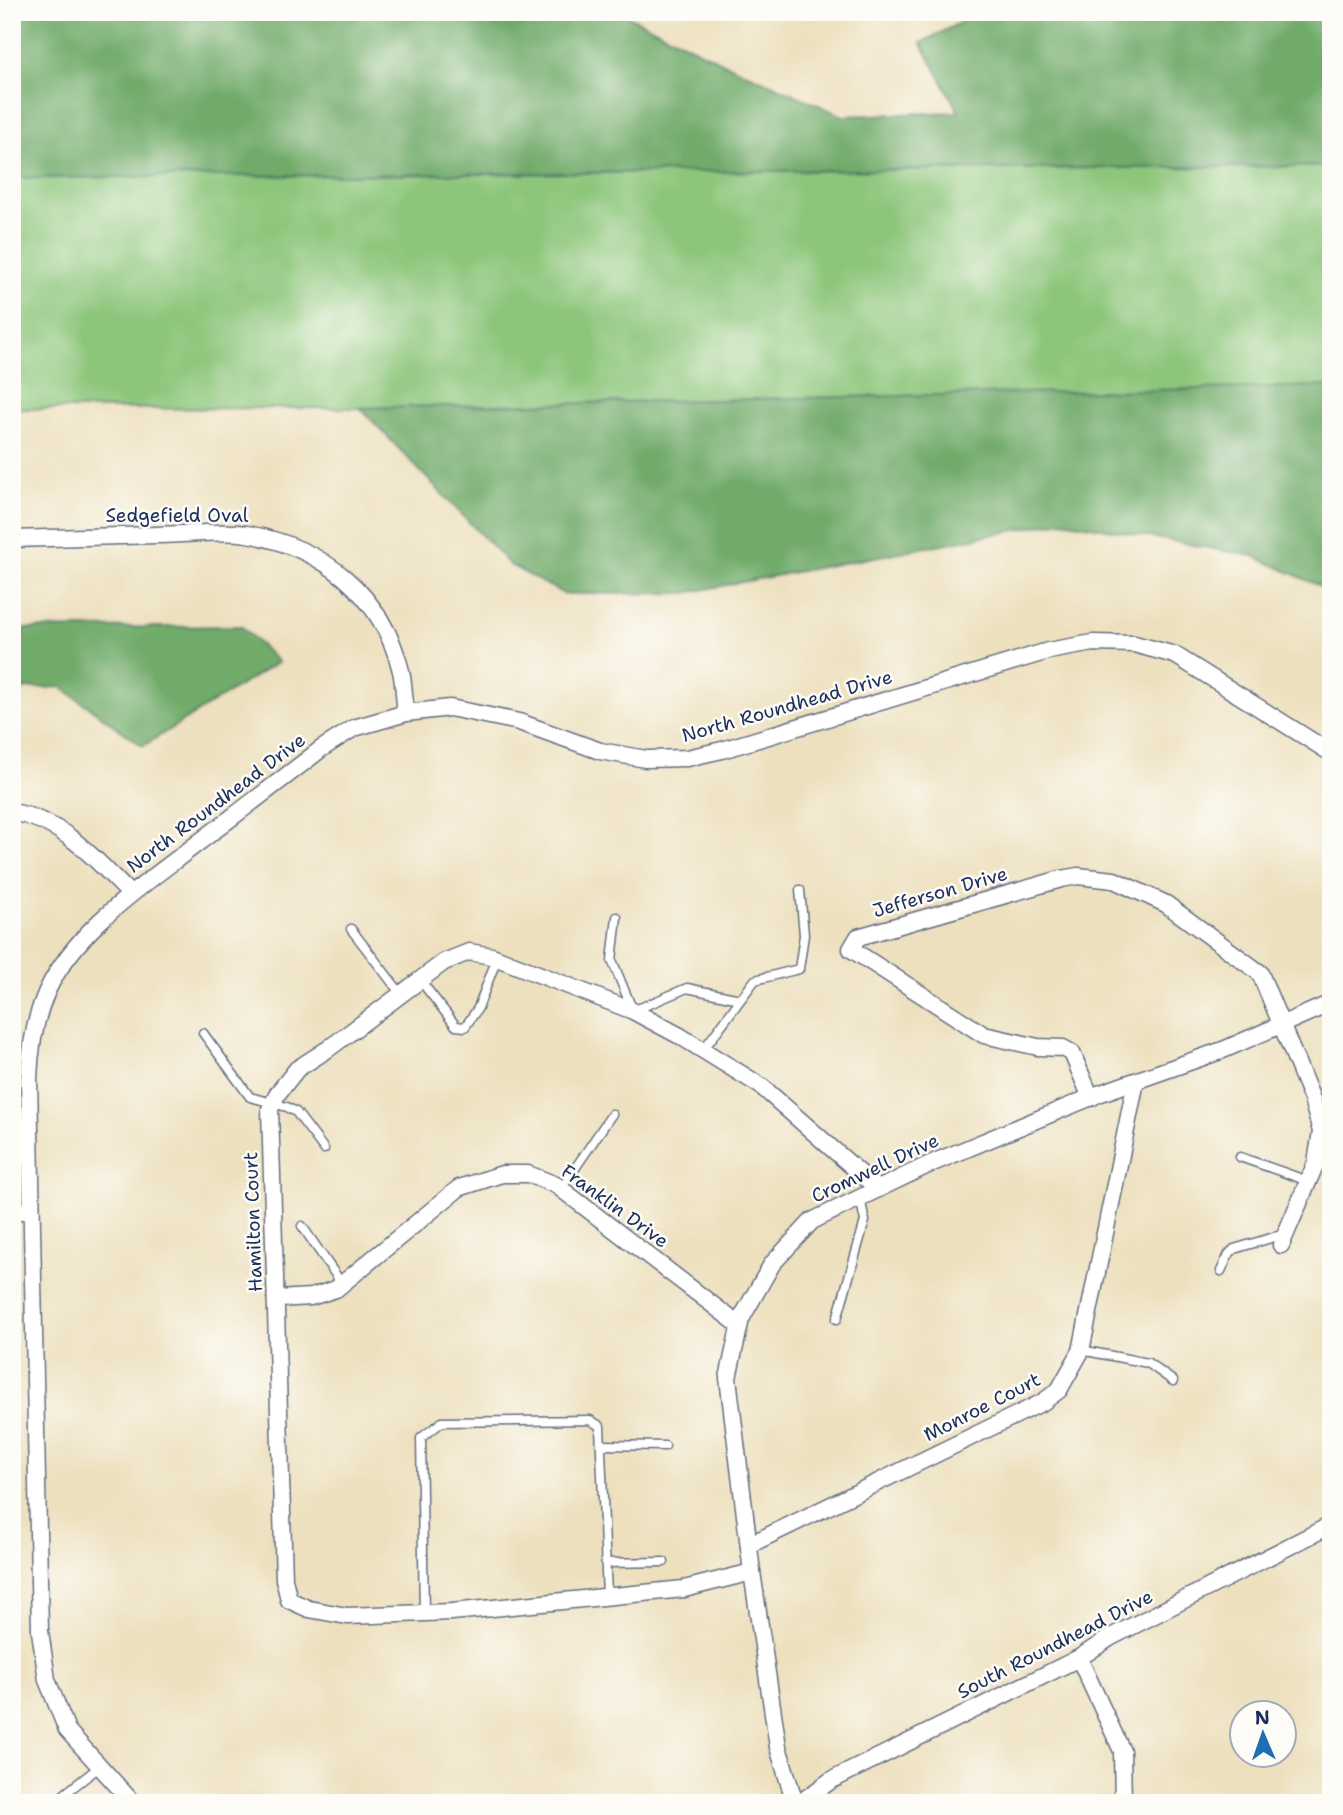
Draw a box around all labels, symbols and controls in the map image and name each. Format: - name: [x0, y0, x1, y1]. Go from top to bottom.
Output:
- street label: Sedgefield Oval: [106, 503, 249, 528]
- street label: North Roundhead Drive: [679, 664, 895, 748]
- street label: North Roundhead Drive: [122, 727, 310, 879]
- street label: Jefferson Drive: [870, 861, 1010, 923]
- street label: Cromwell Drive: [807, 1128, 943, 1208]
- street label: Hamilton Court: [238, 1152, 268, 1292]
- street label: Franklin Drive: [556, 1159, 674, 1253]
- street label: Monroe Court: [919, 1367, 1045, 1447]
- street label: South Roundhead Drive: [953, 1584, 1157, 1704]
- north arrow: [1228, 1700, 1298, 1770]
- text: N: [1254, 1705, 1270, 1730]

